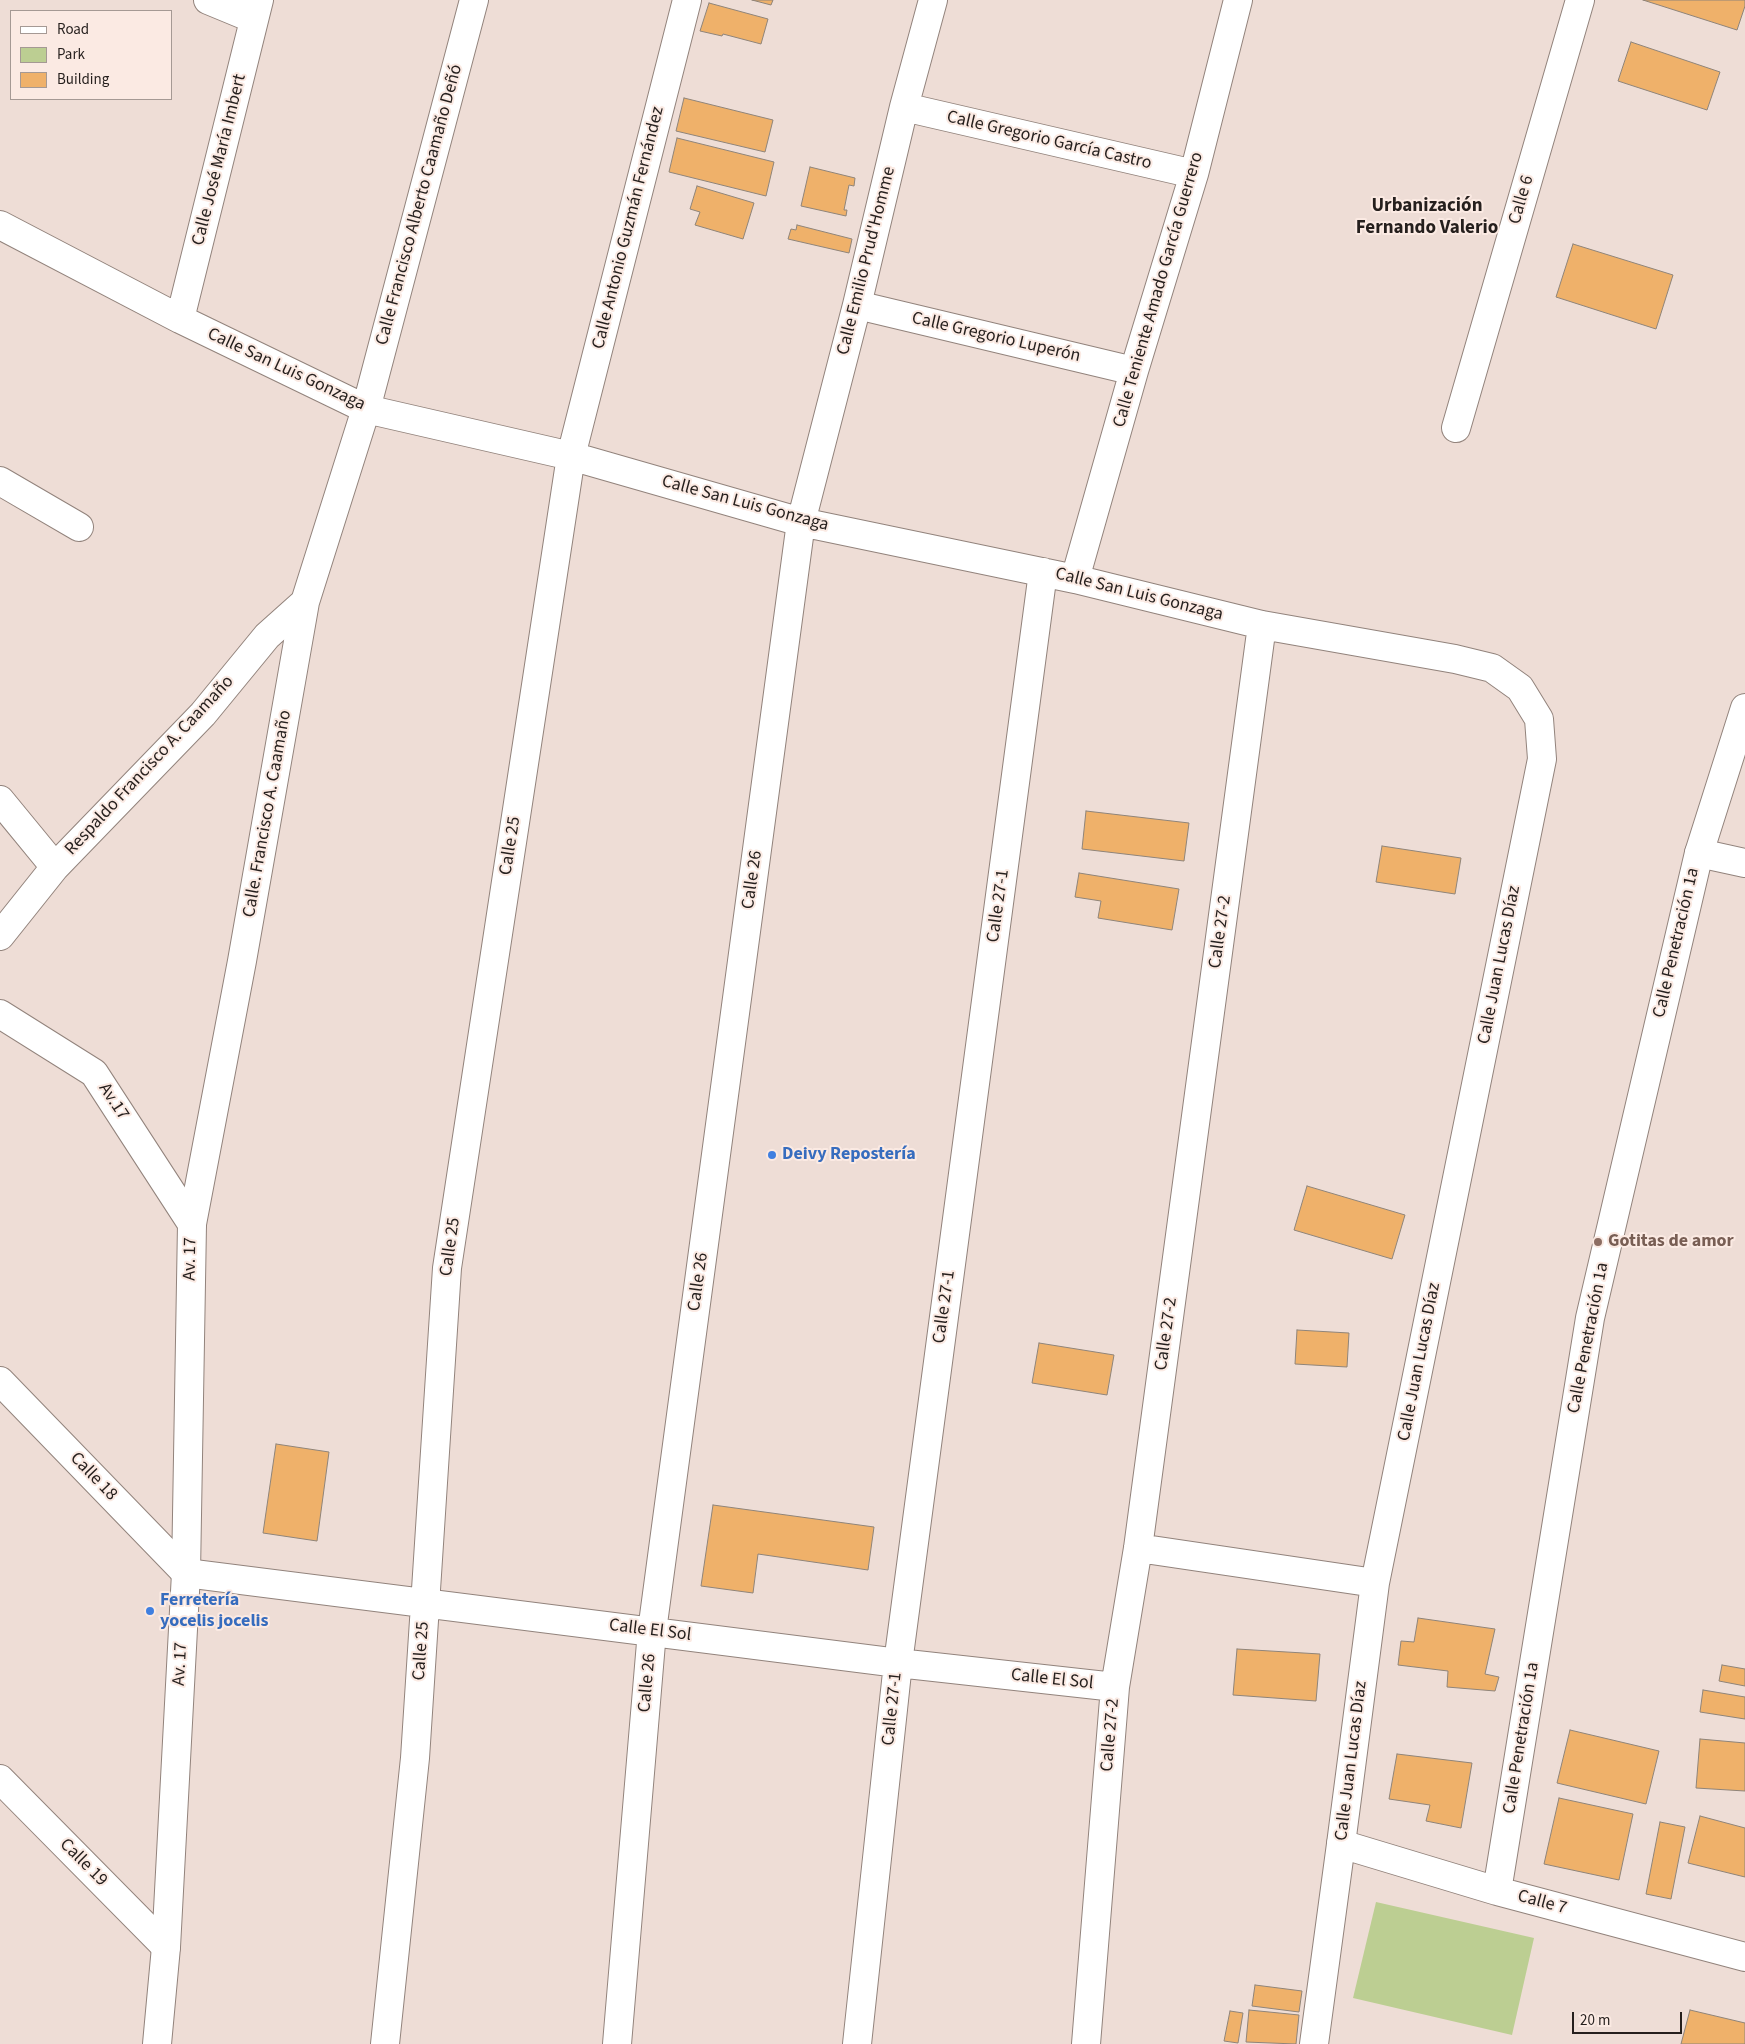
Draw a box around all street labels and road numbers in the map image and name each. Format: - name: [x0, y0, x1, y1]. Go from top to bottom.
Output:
- street label: Calle Francisco Alberto Caamaño Deñó: [372, 62, 468, 348]
- street label: Calle José María Imbert: [188, 72, 252, 248]
- street label: Calle Antonio Guzmán Fernández: [588, 105, 670, 351]
- street label: Calle Gregorio García Castro: [944, 107, 1154, 175]
- street label: Calle Teniente Amado García Guerrero: [1109, 150, 1209, 430]
- street label: Calle Emilio Prud'Homme: [833, 165, 901, 357]
- street label: Calle 6: [1505, 173, 1539, 227]
- street label: Calle Gregorio Luperón: [910, 308, 1082, 368]
- street label: Calle San Luis Gonzaga: [203, 324, 369, 416]
- street label: Calle San Luis Gonzaga: [659, 471, 831, 537]
- street label: Calle San Luis Gonzaga: [1053, 564, 1225, 626]
- street label: Respaldo Francisco A. Caamaño: [61, 672, 239, 860]
- street label: Calle. Francisco A. Caamaño: [239, 709, 297, 919]
- street label: Calle 25: [496, 815, 526, 877]
- street label: Calle 26: [738, 849, 768, 911]
- street label: Calle Penetración 1a: [1649, 866, 1705, 1020]
- street label: Calle 27-1: [983, 868, 1015, 944]
- street label: Calle Juan Lucas Díaz: [1474, 884, 1526, 1046]
- street label: Calle 27-2: [1205, 894, 1237, 970]
- street label: Av.17: [93, 1079, 133, 1125]
- street label: Calle 25: [436, 1216, 466, 1278]
- street label: Av. 17: [180, 1237, 202, 1281]
- street label: Calle 26: [684, 1251, 714, 1313]
- street label: Calle Penetración 1a: [1564, 1261, 1614, 1415]
- street label: Calle 27-1: [929, 1269, 961, 1345]
- street label: Calle Juan Lucas Díaz: [1394, 1281, 1446, 1443]
- street label: Calle 27-2: [1151, 1296, 1183, 1372]
- street label: Calle 18: [65, 1448, 121, 1506]
- street label: Calle El Sol: [608, 1615, 692, 1647]
- street label: Calle 25: [409, 1621, 435, 1681]
- street label: Av. 17: [169, 1642, 193, 1686]
- street label: Calle 26: [635, 1653, 661, 1713]
- street label: Calle Penetración 1a: [1499, 1661, 1545, 1815]
- street label: Calle El Sol: [1010, 1665, 1094, 1695]
- street label: Calle 27-1: [878, 1671, 908, 1747]
- street label: Calle Juan Lucas Díaz: [1331, 1680, 1373, 1842]
- street label: Calle 27-2: [1097, 1697, 1125, 1773]
- street label: Calle 19: [55, 1835, 111, 1891]
- street label: Calle 7: [1515, 1886, 1569, 1920]

